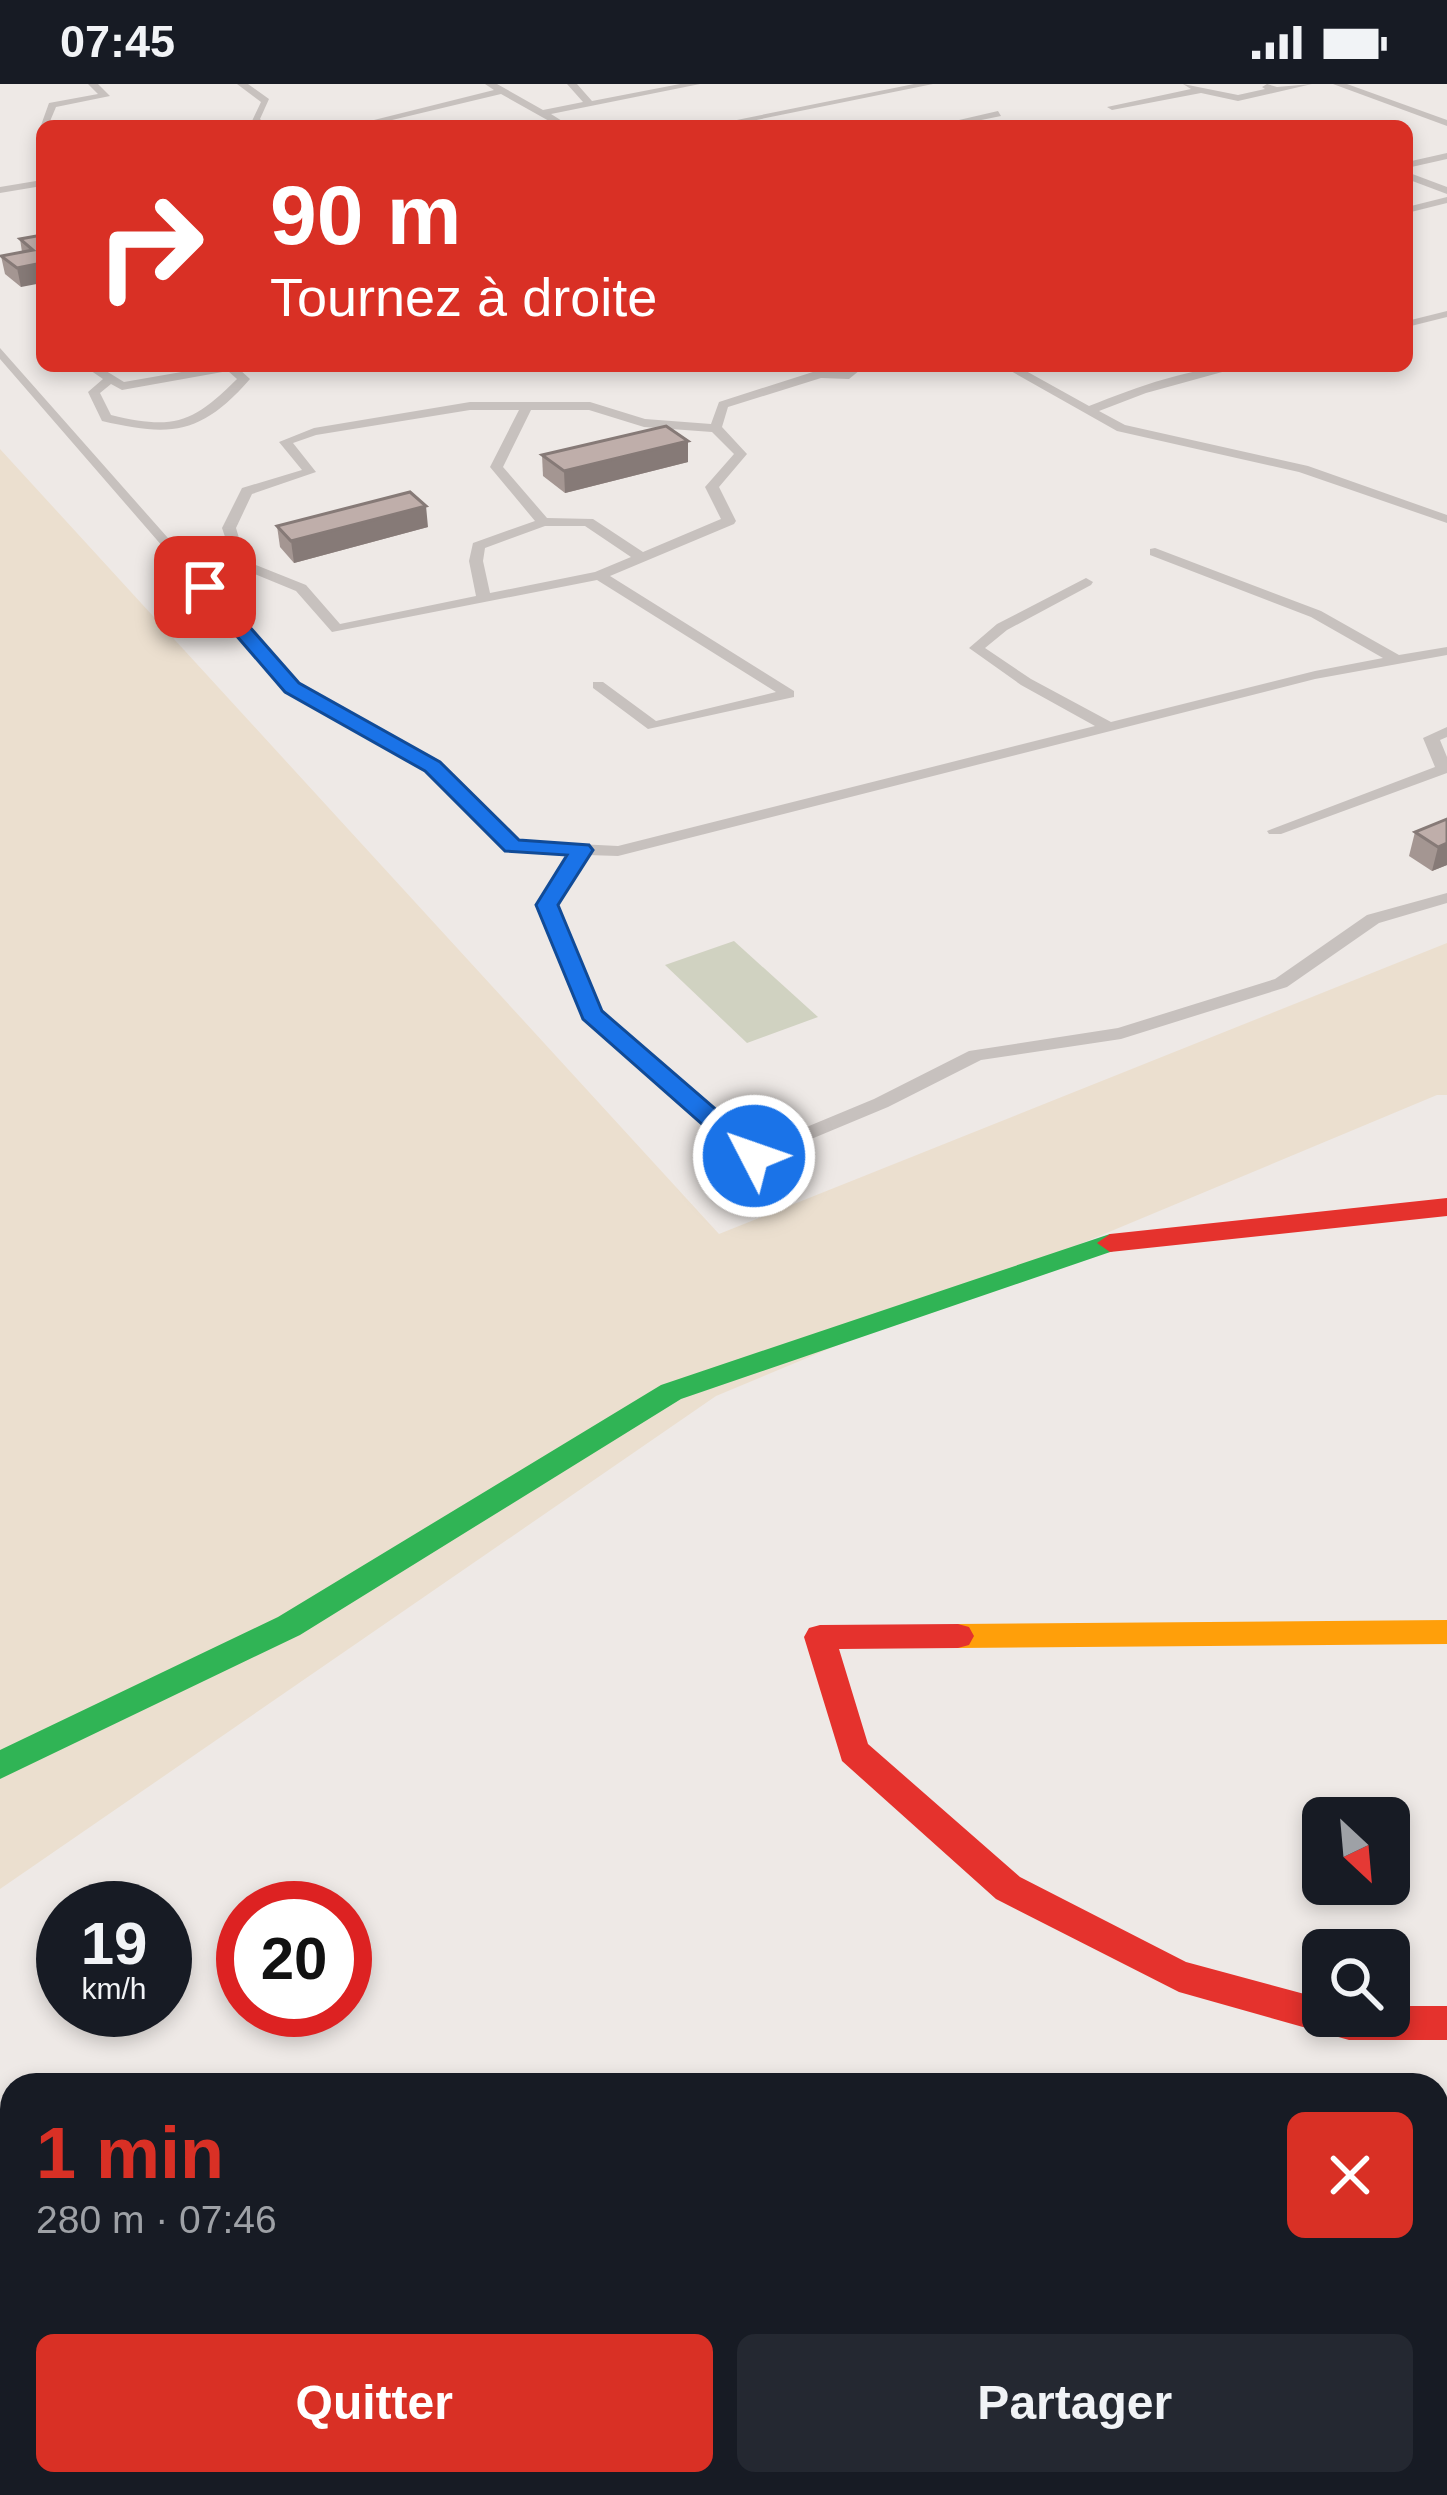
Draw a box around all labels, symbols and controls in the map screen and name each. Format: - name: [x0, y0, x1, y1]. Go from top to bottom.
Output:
- text: 07:45: [60, 16, 175, 67]
- icon: right: [72, 168, 228, 324]
- text: 90 m: [270, 168, 461, 262]
- text: Tournez à droite: [270, 267, 657, 327]
- pin: [154, 536, 256, 638]
- icon: arrive: [172, 554, 238, 620]
- position arrow: [691, 1093, 817, 1219]
- north arrow: [1302, 1797, 1410, 1905]
- map controls: [1302, 1797, 1410, 2037]
- speed limit sign: 20: [216, 1881, 372, 2037]
- text: 19: [81, 1910, 147, 1977]
- button: search: [1302, 1929, 1410, 2037]
- text: km/h: [81, 1972, 147, 2005]
- button: close: [1287, 2112, 1413, 2238]
- text: 1 min: [36, 2113, 224, 2193]
- text: 280 m · 07:46: [36, 2198, 277, 2241]
- button: Quitter: [36, 2334, 713, 2472]
- button: Partager: [737, 2334, 1413, 2472]

